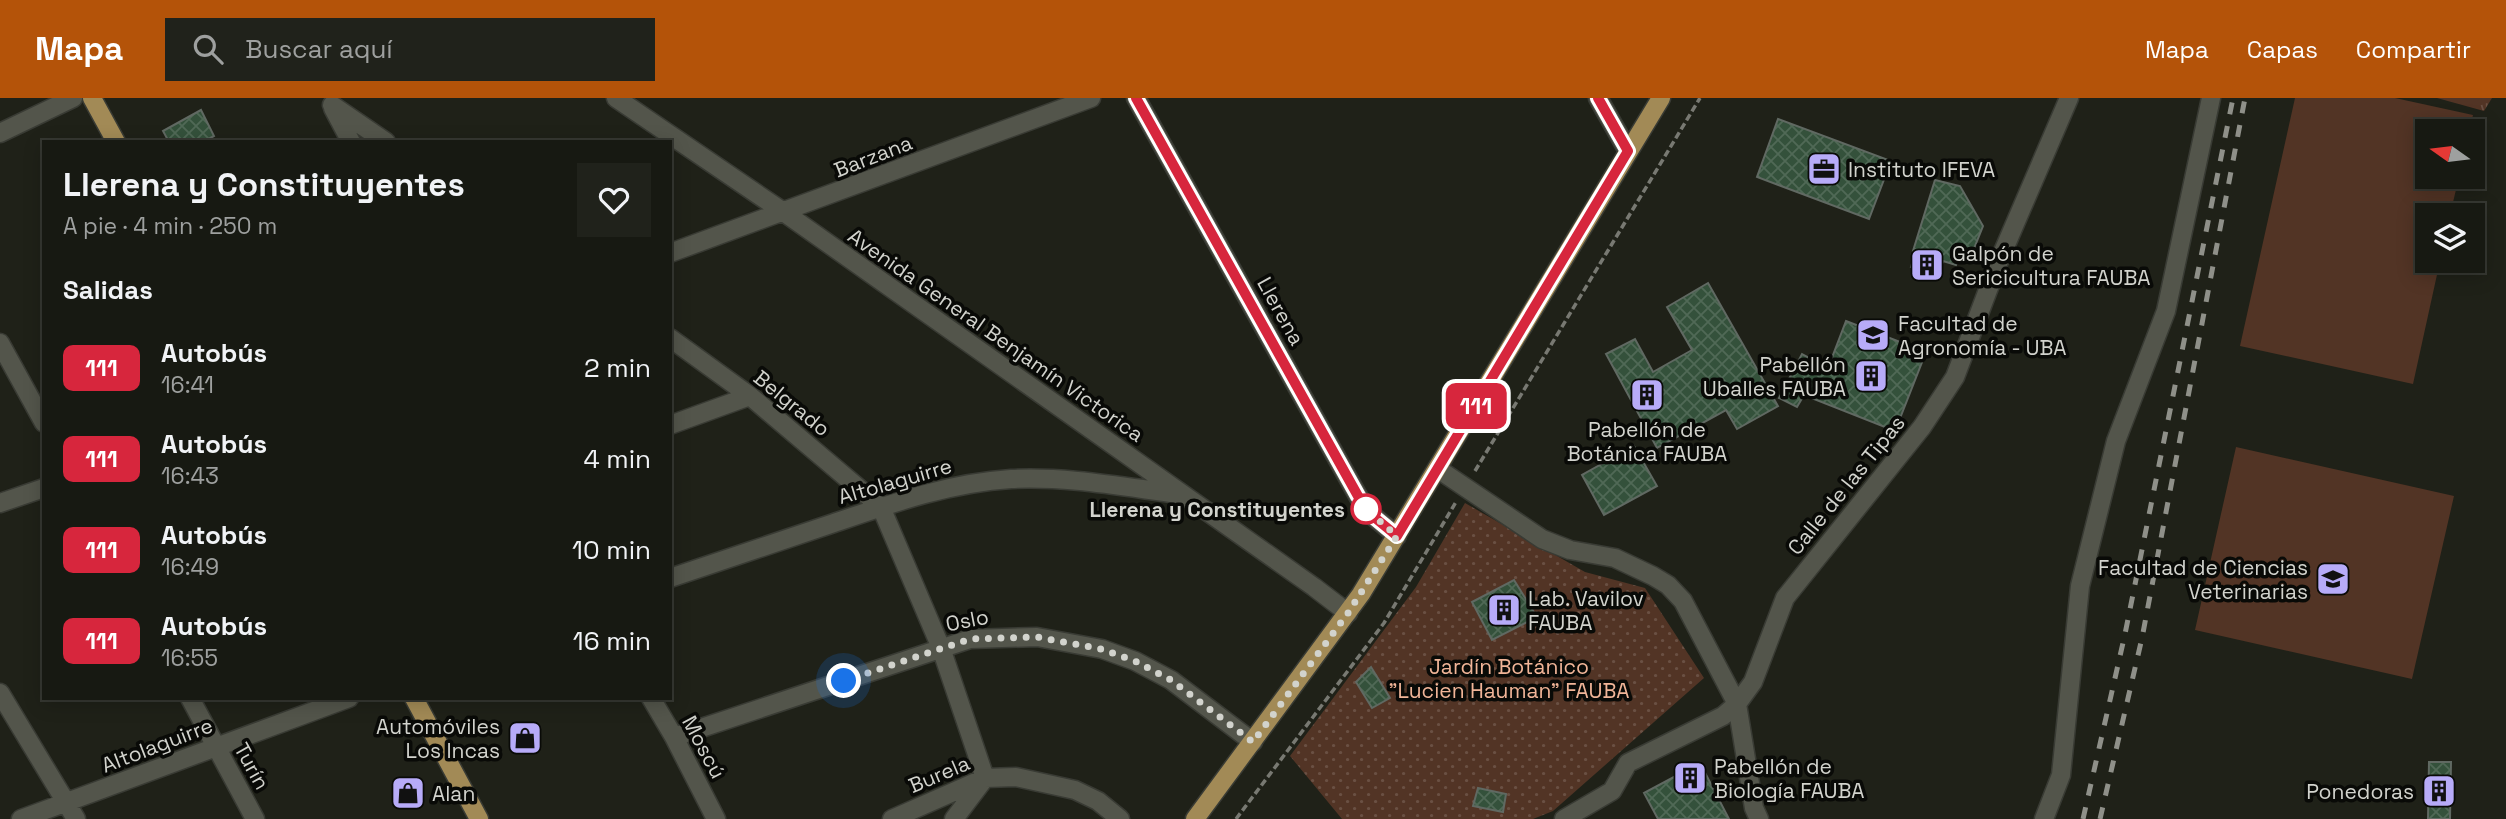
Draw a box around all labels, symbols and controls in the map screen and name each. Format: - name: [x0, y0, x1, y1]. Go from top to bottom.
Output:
- search box: [165, 18, 655, 81]
- text: Mapa: [35, 28, 123, 70]
- icon: search: [189, 30, 227, 68]
- text: Buscar aquí: [245, 32, 393, 66]
- text: Mapa: [2145, 34, 2209, 65]
- text: Capas: [2247, 34, 2318, 65]
- text: Compartir: [2356, 34, 2471, 65]
- north arrow: [2415, 119, 2485, 189]
- map controls: [2415, 119, 2485, 273]
- street label: Barzana: [830, 129, 916, 183]
- office icon: Instituto IFEVA: [1805, 150, 1843, 188]
- place label: Instituto IFEVA: [1848, 156, 1995, 183]
- button: heart: [577, 163, 651, 237]
- text: Llerena y Constituyentes: [63, 164, 465, 206]
- button: layers: [2415, 203, 2485, 273]
- text: A pie · 4 min · 250 m: [63, 211, 277, 241]
- street label: Avenida General Benjamín Victorica: [843, 222, 1149, 448]
- place label: Galpón de Sericicultura FAUBA: [1952, 240, 2151, 291]
- building icon: Galpón de Sericicultura FAUBA: [1908, 246, 1946, 284]
- street label: Llerena: [1251, 272, 1311, 350]
- text: Salidas: [63, 273, 153, 307]
- place label: Facultad de Agronomía - UBA: [1898, 310, 2067, 361]
- school or university icon: Facultad de Agronomía - UBA: [1854, 316, 1892, 354]
- text: Autobús: [161, 336, 267, 370]
- text: 2 min: [584, 351, 651, 385]
- place label: Pabellón Uballes FAUBA: [1703, 351, 1846, 402]
- text: 111: [85, 352, 118, 383]
- building icon: Pabellón Uballes FAUBA: [1852, 357, 1890, 395]
- street label: Belgrado: [748, 364, 836, 442]
- text: 16:41: [161, 370, 214, 400]
- building icon: Pabellón de Botánica FAUBA: [1628, 376, 1666, 414]
- line badge: 111: [1436, 383, 1516, 429]
- text: 111: [1460, 390, 1492, 421]
- street label: Calle de las Tipas: [1781, 410, 1911, 560]
- place label: Pabellón de Botánica FAUBA: [1567, 416, 1727, 467]
- text: Autobús: [161, 427, 267, 461]
- text: 4 min: [583, 442, 651, 476]
- text: 111: [85, 443, 118, 474]
- street label: Altolaguirre: [835, 452, 955, 510]
- text: 16:43: [161, 461, 219, 491]
- marker: Llerena y Constituyentes: [1351, 494, 1381, 524]
- place label: Llerena y Constituyentes: [1089, 496, 1345, 523]
- text: Autobús: [161, 518, 267, 552]
- text: 10 min: [572, 533, 651, 567]
- text: 111: [85, 534, 118, 565]
- text: 16:49: [161, 552, 219, 582]
- place label: Facultad de Ciencias Veterinarias: [2098, 554, 2308, 605]
- school or university icon: Facultad de Ciencias Veterinarias: [2314, 560, 2352, 598]
- place label: Lab. Vavilov FAUBA: [1528, 585, 1644, 636]
- building icon: Lab. Vavilov FAUBA: [1485, 591, 1523, 629]
- street label: Oslo: [943, 603, 991, 637]
- text: Autobús: [161, 609, 267, 643]
- text: 16 min: [573, 624, 651, 658]
- text: 111: [85, 625, 118, 656]
- text: 16:55: [161, 643, 218, 673]
- park label: Jardín Botánico "Lucien Hauman" FAUBA: [1388, 653, 1630, 704]
- your location: [826, 663, 861, 698]
- street label: Altolaguirre: [98, 711, 216, 779]
- street label: Moscú: [676, 711, 732, 783]
- place label: Automóviles Los Incas: [376, 713, 500, 764]
- shop icon: Automóviles Los Incas: [506, 719, 544, 757]
- street label: Turín: [228, 738, 276, 794]
- street label: Burela: [904, 749, 974, 799]
- place label: Pabellón de Biología FAUBA: [1714, 753, 1865, 804]
- building icon: Pabellón de Biología FAUBA: [1671, 759, 1709, 797]
- building icon: Ponedoras: [2420, 772, 2458, 810]
- shop icon: Alan: [389, 774, 427, 812]
- place label: Ponedoras: [2306, 778, 2414, 805]
- place label: Alan: [432, 780, 475, 807]

